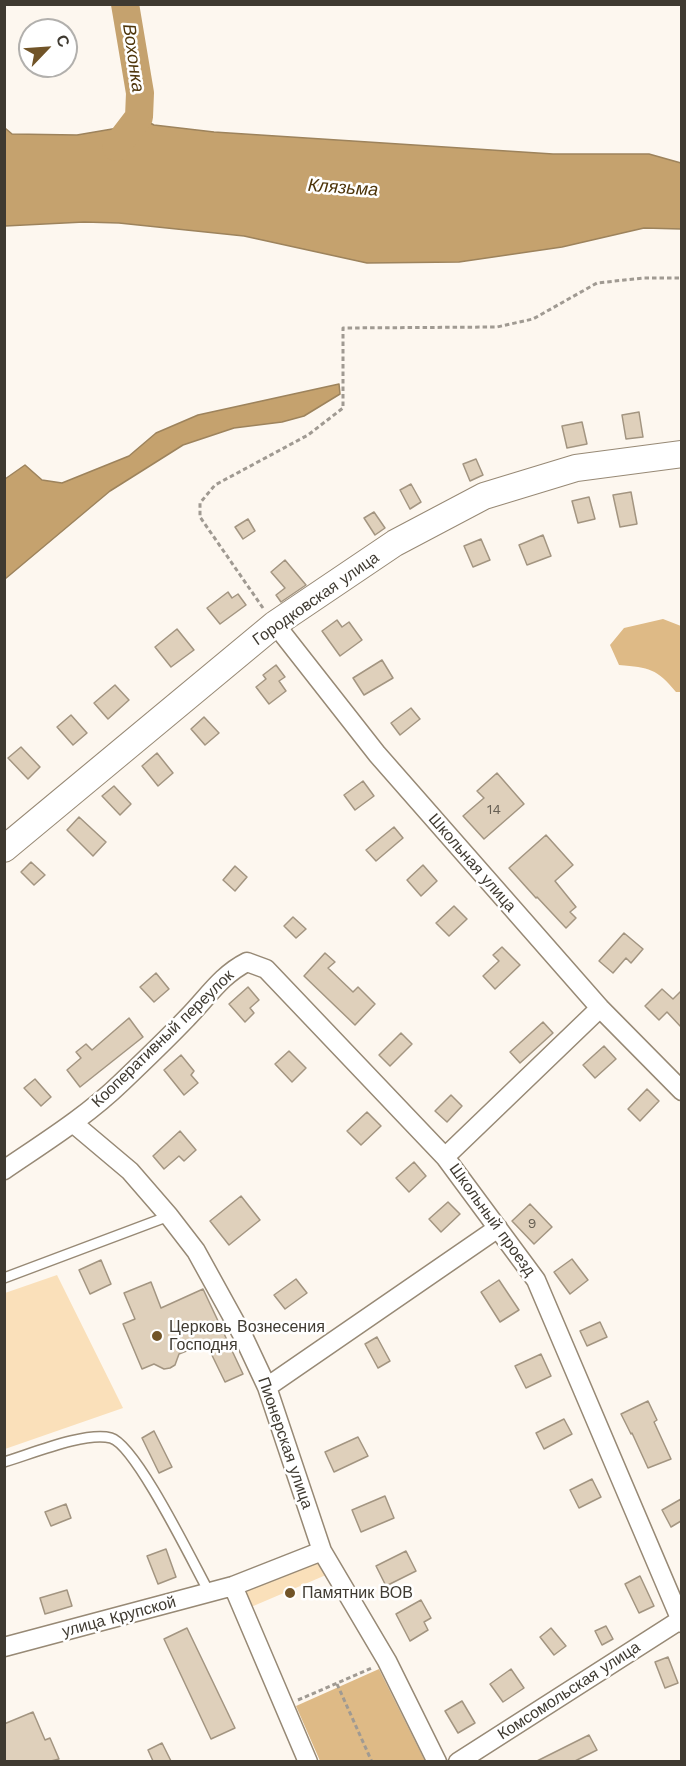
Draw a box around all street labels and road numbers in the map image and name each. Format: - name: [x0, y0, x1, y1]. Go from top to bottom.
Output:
- street label: Городковская улица: [249, 548, 383, 650]
- street label: Школьная улица: [424, 810, 520, 916]
- street label: Кооперативный переулок: [88, 966, 238, 1112]
- street label: Школьный проезд: [445, 1160, 539, 1280]
- street label: Пионерская улица: [253, 1374, 317, 1512]
- street label: улица Крупской: [60, 1593, 178, 1641]
- street label: Комсомольская улица: [494, 1638, 644, 1744]

